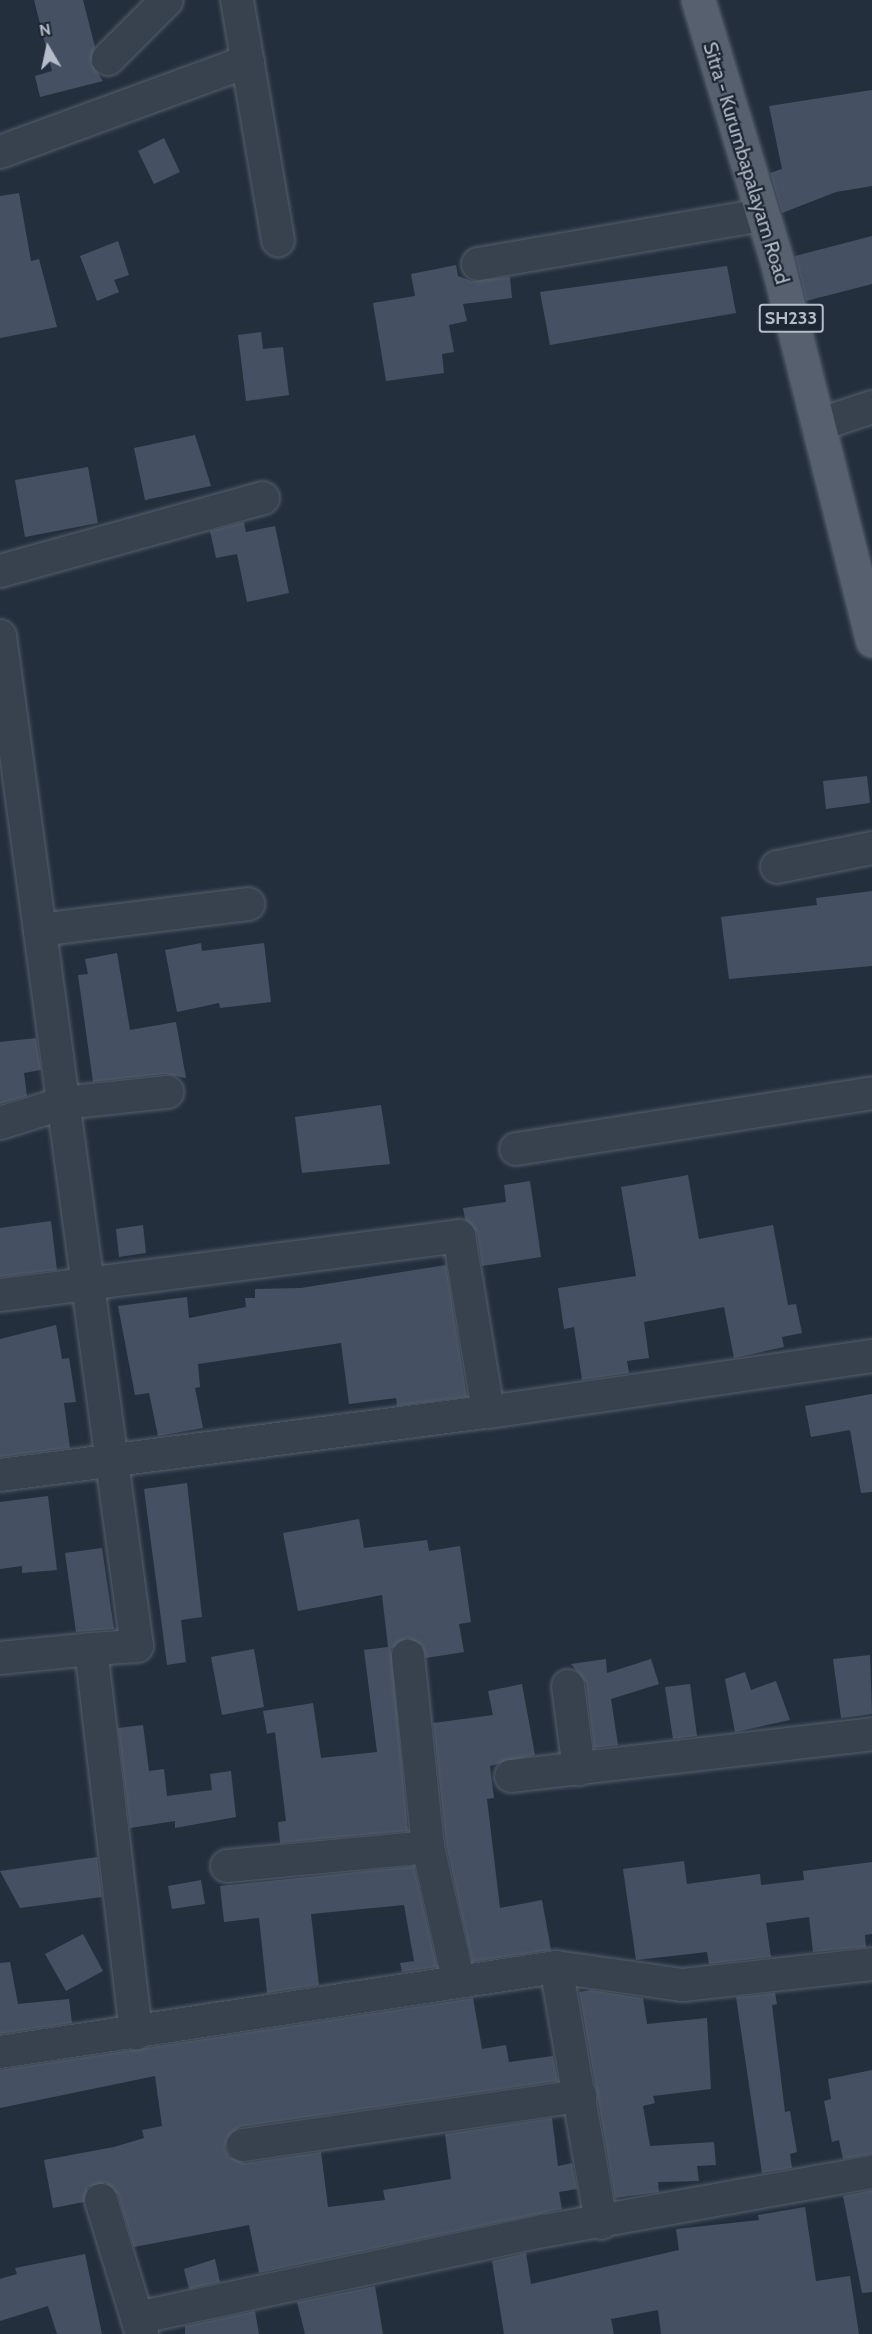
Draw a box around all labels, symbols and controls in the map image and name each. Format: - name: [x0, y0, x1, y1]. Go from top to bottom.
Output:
- north arrow: [18, 18, 78, 78]
- text: N: [38, 19, 52, 40]
- street label: Sitra - Kurumbapalayam Road: [698, 39, 794, 287]
- road number: SH233: [758, 303, 824, 333]

